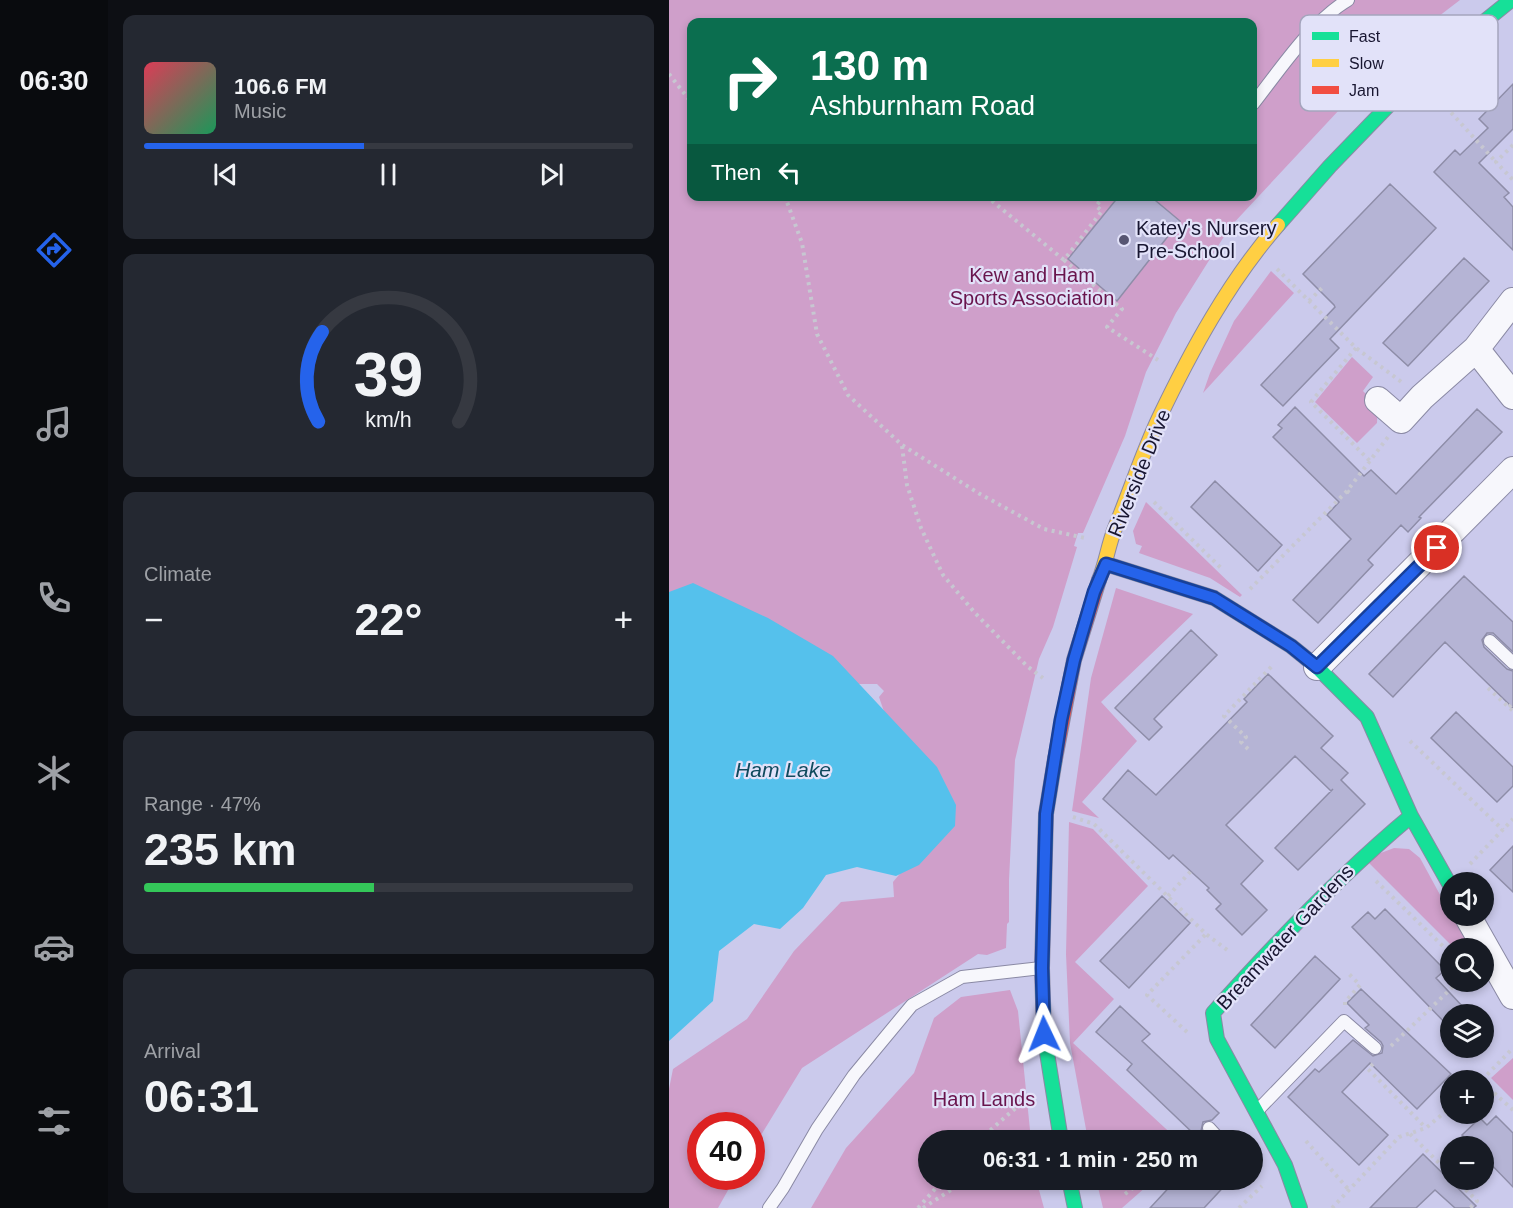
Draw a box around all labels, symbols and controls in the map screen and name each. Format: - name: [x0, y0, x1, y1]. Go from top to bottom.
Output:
- legend: [1300, 15, 1498, 111]
- text: Fast: [1349, 28, 1381, 45]
- icon: right: [711, 42, 789, 120]
- text: 130 m: [810, 42, 929, 89]
- text: Slow: [1349, 55, 1384, 72]
- text: 06:30: [19, 66, 89, 96]
- text: 106.6 FM: [234, 74, 327, 99]
- text: Jam: [1349, 82, 1379, 99]
- text: Ashburnham Road: [810, 91, 1035, 121]
- text: Music: [234, 100, 286, 122]
- icon: left: [773, 156, 806, 189]
- icon: previous: [209, 158, 242, 191]
- icon: pause: [372, 158, 405, 191]
- icon: next: [535, 158, 568, 191]
- text: Then: [711, 160, 761, 185]
- place label: Katey's Nursery Pre-School: [1136, 217, 1277, 262]
- icon: directions: [33, 229, 75, 271]
- marker: Katey's Nursery Pre-School: [1117, 233, 1131, 247]
- park label: Kew and Ham Sports Association: [950, 264, 1114, 309]
- text: 39: [354, 341, 423, 410]
- icon: music: [33, 403, 75, 445]
- street label: Riverside Drive: [1103, 406, 1175, 540]
- text: km/h: [365, 409, 412, 433]
- pin: [1411, 522, 1462, 573]
- icon: arrive: [1420, 531, 1453, 564]
- text: Climate: [144, 563, 212, 585]
- icon: phone: [33, 577, 75, 619]
- text: 22°: [354, 594, 423, 645]
- text: −: [144, 601, 163, 638]
- text: +: [614, 601, 633, 638]
- icon: climate: [33, 752, 75, 794]
- water label: Ham Lake: [735, 758, 831, 781]
- text: Range · 47%: [144, 793, 261, 815]
- text: 235 km: [144, 824, 297, 875]
- street label: Breamwater Gardens: [1212, 860, 1358, 1014]
- map controls: [1440, 872, 1494, 1190]
- button: sound: [1440, 872, 1494, 926]
- icon: car: [33, 926, 75, 968]
- button: search: [1440, 938, 1494, 992]
- position arrow: [1012, 1002, 1076, 1066]
- button: layers: [1440, 1004, 1494, 1058]
- text: Arrival: [144, 1040, 201, 1062]
- button: +: [1440, 1070, 1494, 1124]
- text: 06:31: [144, 1071, 259, 1122]
- park label: Ham Lands: [933, 1088, 1035, 1110]
- icon: filters: [33, 1100, 75, 1142]
- speed limit sign: 40: [687, 1112, 765, 1190]
- button: −: [1440, 1136, 1494, 1190]
- text: 06:31 · 1 min · 250 m: [983, 1147, 1198, 1172]

